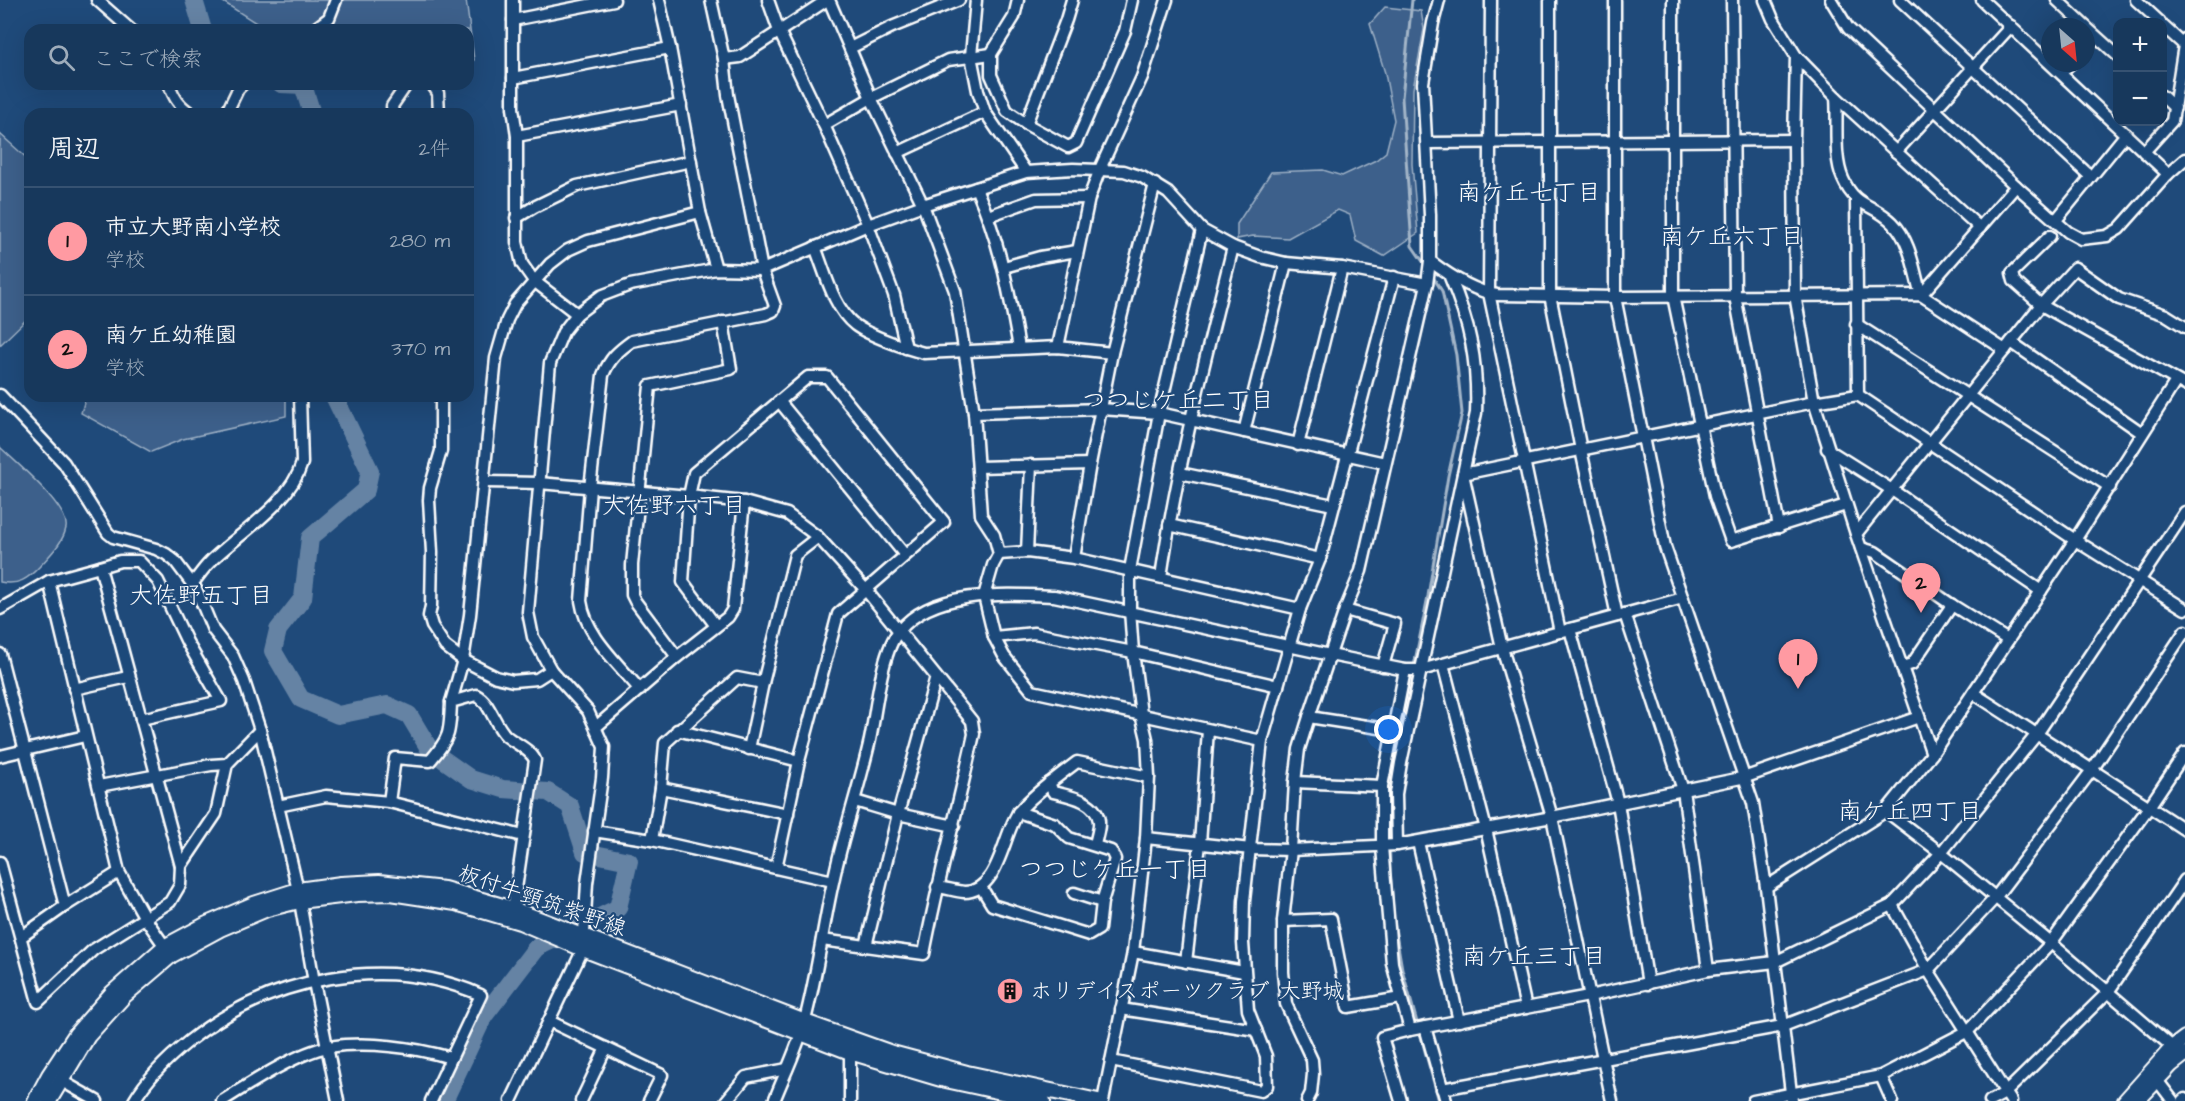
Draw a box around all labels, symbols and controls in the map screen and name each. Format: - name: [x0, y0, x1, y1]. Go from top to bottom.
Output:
- north arrow: [2041, 18, 2095, 72]
- map controls: [2113, 18, 2167, 126]
- button: +: [2113, 18, 2167, 72]
- search box: [24, 24, 474, 90]
- icon: search: [45, 41, 78, 74]
- text: ここで検索: [93, 44, 203, 75]
- button: −: [2113, 72, 2167, 126]
- text: 周辺: [48, 131, 100, 167]
- text: 2件: [419, 135, 450, 163]
- district label: 南ケ丘七丁目: [1457, 176, 1601, 210]
- text: 市立大野南小学校: [105, 212, 281, 243]
- district label: 南ケ丘六丁目: [1660, 220, 1804, 254]
- text: 1: [66, 227, 69, 255]
- text: 280 m: [389, 227, 450, 255]
- text: 学校: [105, 246, 145, 274]
- text: 南ケ丘幼稚園: [105, 320, 237, 351]
- text: 2: [62, 335, 73, 363]
- text: 370 m: [391, 335, 450, 363]
- text: 学校: [105, 354, 145, 382]
- district label: つつじケ丘二丁目: [1082, 384, 1274, 418]
- district label: 大佐野六丁目: [602, 489, 746, 523]
- pin: 2: [1902, 564, 1940, 613]
- district label: 大佐野五丁目: [129, 579, 273, 613]
- pin: 1: [1778, 640, 1818, 689]
- your location: [1374, 715, 1403, 744]
- district label: 南ケ丘四丁目: [1838, 795, 1982, 829]
- district label: つつじケ丘一丁目: [1019, 853, 1211, 887]
- street label: 板付牛頸筑紫野線: [454, 858, 630, 944]
- district label: 南ケ丘三丁目: [1462, 940, 1606, 974]
- building icon: ホリデイスポーツクラブ 大野城: [995, 976, 1025, 1006]
- place label: ホリデイスポーツクラブ 大野城: [1030, 976, 1345, 1007]

